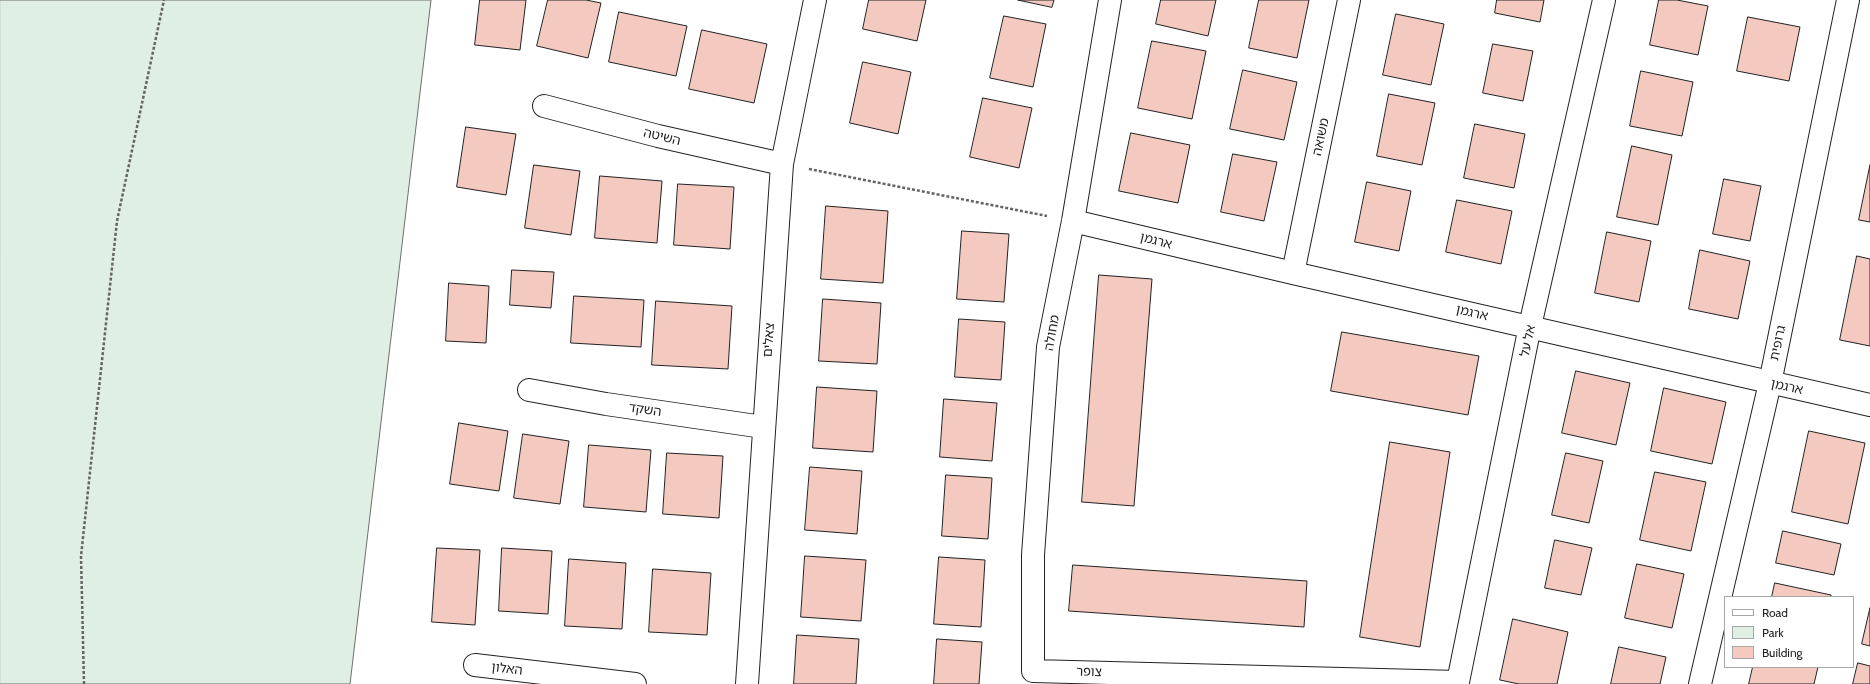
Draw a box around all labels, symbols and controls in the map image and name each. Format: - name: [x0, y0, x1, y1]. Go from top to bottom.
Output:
- street label: משואה: [1309, 117, 1333, 157]
- street label: השיטה: [642, 125, 682, 149]
- street label: ארגמן: [1138, 230, 1174, 252]
- street label: ארגמן: [1454, 302, 1490, 324]
- street label: מחולה: [1041, 314, 1063, 352]
- street label: צאלים: [760, 322, 778, 358]
- street label: אל על: [1517, 324, 1539, 358]
- street label: גרופית: [1767, 324, 1789, 362]
- street label: ארגמן: [1770, 376, 1804, 398]
- street label: השקד: [628, 400, 662, 420]
- legend: [1724, 596, 1854, 668]
- text: Road: [1762, 605, 1788, 620]
- text: Park: [1762, 625, 1784, 640]
- text: Building: [1762, 645, 1803, 660]
- street label: האלון: [491, 659, 523, 679]
- street label: צופר: [1076, 664, 1102, 680]

